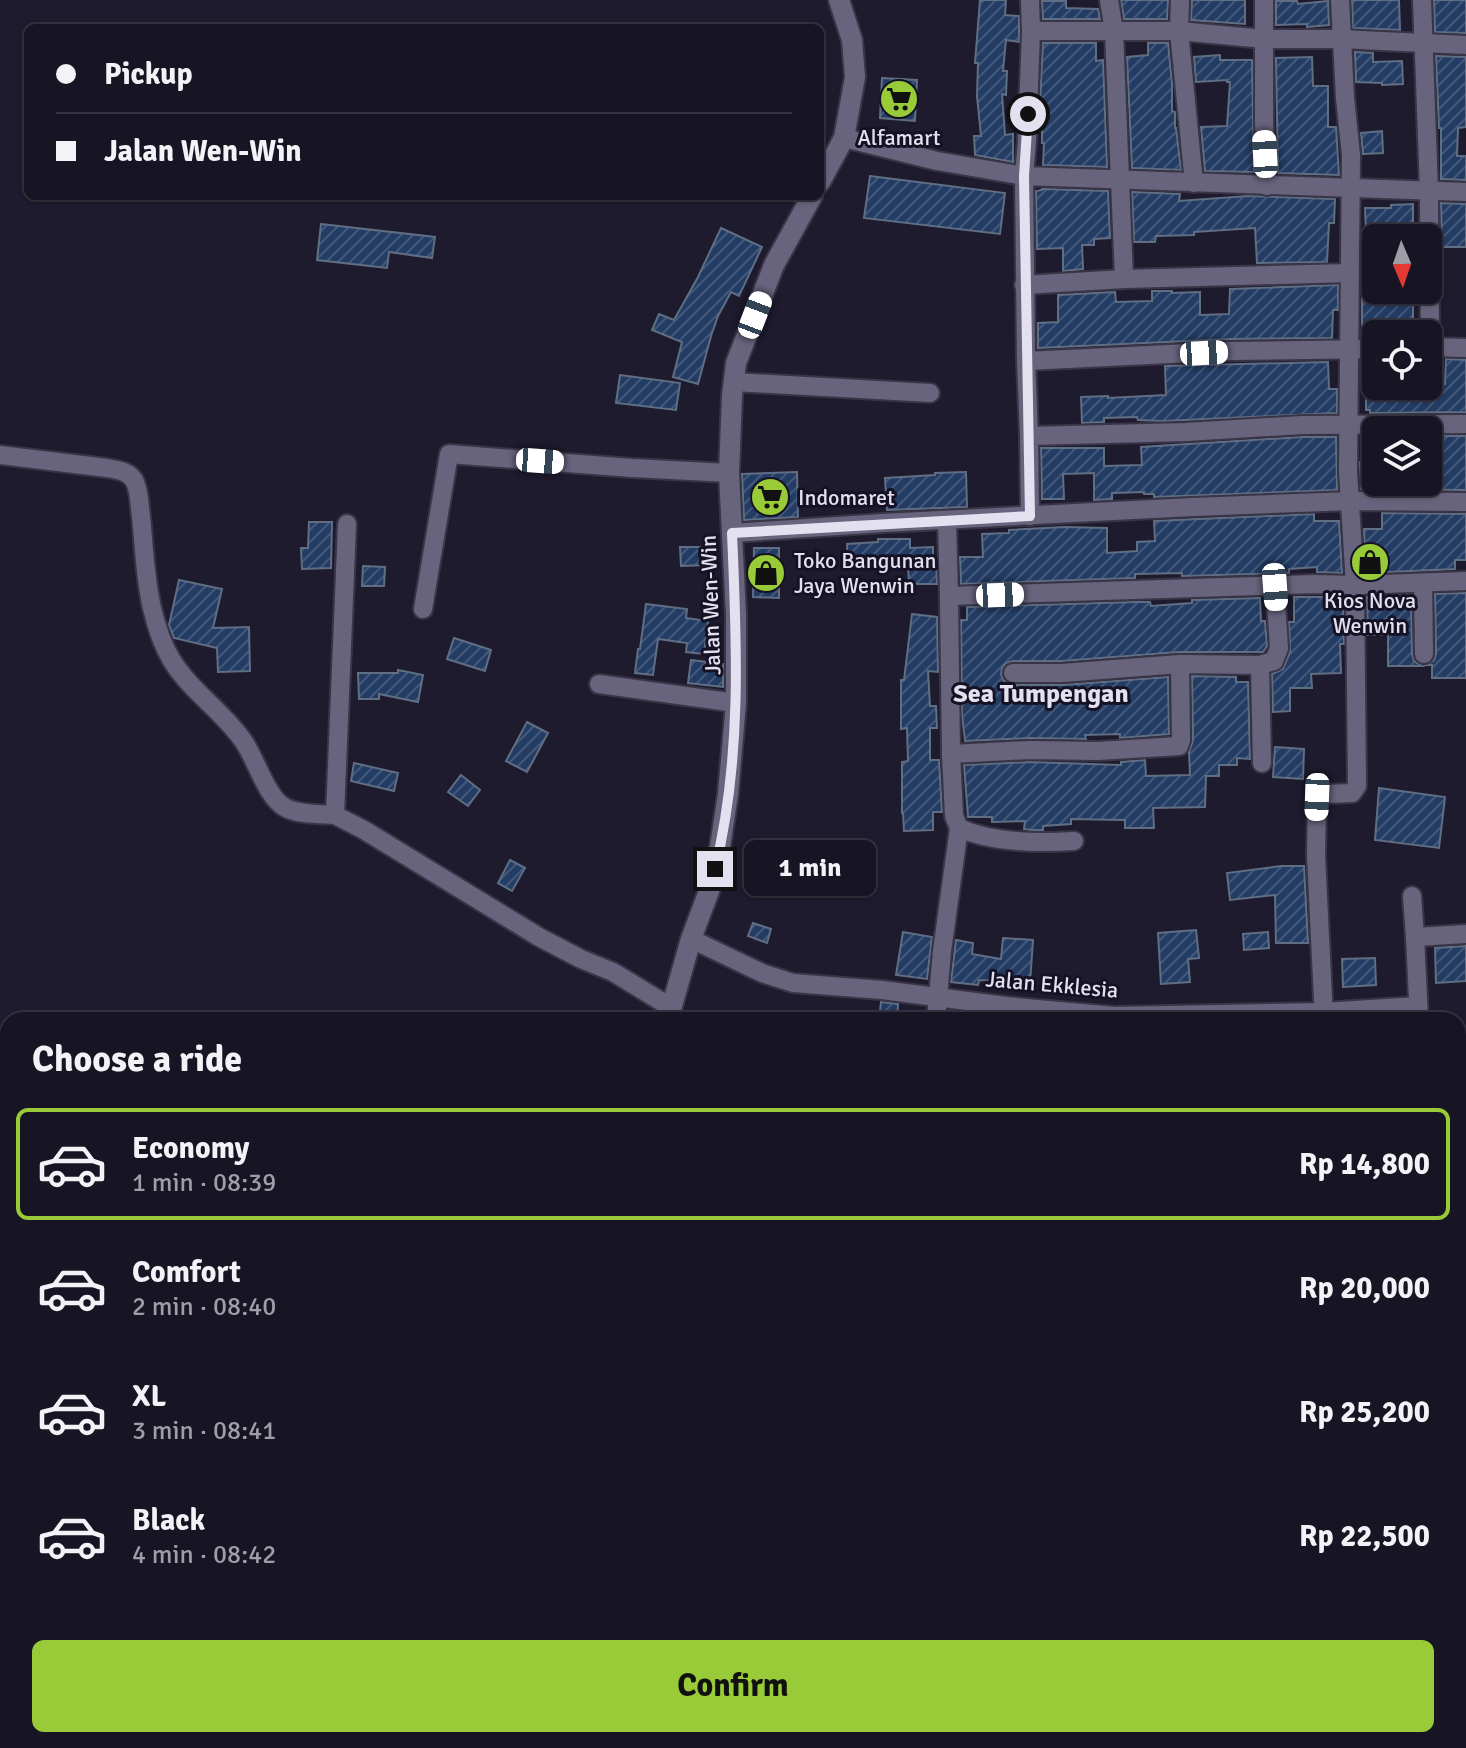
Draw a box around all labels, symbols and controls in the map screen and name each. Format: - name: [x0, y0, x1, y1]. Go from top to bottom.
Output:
- text: Pickup: [104, 56, 193, 93]
- supermarket icon: Alfamart: [878, 78, 920, 120]
- route start: [1010, 96, 1046, 132]
- place label: Alfamart: [857, 124, 941, 151]
- car: [1252, 129, 1278, 179]
- text: Jalan Wen-Win: [104, 133, 302, 170]
- north arrow: [1362, 224, 1442, 304]
- map controls: [1362, 224, 1442, 496]
- car: [735, 288, 775, 342]
- button: locate: [1362, 320, 1442, 400]
- car: [1179, 340, 1229, 366]
- button: layers: [1362, 416, 1442, 496]
- car: [515, 447, 565, 475]
- supermarket icon: Indomaret: [749, 476, 791, 518]
- place label: Indomaret: [798, 484, 895, 511]
- street label: Jalan Wen-Win: [695, 534, 726, 675]
- shop icon: Kios Nova Wenwin: [1349, 541, 1391, 583]
- place label: Toko Bangunan Jaya Wenwin: [794, 547, 937, 599]
- shop icon: Toko Bangunan Jaya Wenwin: [745, 552, 787, 594]
- car: [1261, 562, 1289, 612]
- car: [976, 582, 1024, 608]
- place label: Kios Nova Wenwin: [1324, 587, 1416, 639]
- district label: Sea Tumpengan: [953, 678, 1129, 710]
- car: [1304, 773, 1330, 821]
- callout: 1 min: [743, 841, 875, 897]
- route end: [697, 851, 733, 887]
- text: 1 min: [779, 852, 841, 884]
- street label: Jalan Ekklesia: [984, 965, 1119, 1004]
- text: Choose a ride: [32, 1037, 242, 1082]
- icon: car: [36, 1128, 108, 1200]
- text: Economy: [132, 1130, 249, 1167]
- text: Rp 14,800: [1299, 1146, 1430, 1183]
- text: 1 min · 08:39: [132, 1167, 276, 1199]
- icon: car: [36, 1252, 108, 1324]
- text: Comfort: [132, 1254, 241, 1291]
- text: Rp 20,000: [1299, 1270, 1430, 1307]
- text: 2 min · 08:40: [132, 1291, 276, 1323]
- icon: car: [36, 1376, 108, 1448]
- text: XL: [132, 1378, 166, 1415]
- text: Rp 25,200: [1299, 1394, 1430, 1431]
- text: 3 min · 08:41: [132, 1415, 276, 1447]
- icon: car: [36, 1500, 108, 1572]
- text: Black: [132, 1502, 205, 1539]
- text: Rp 22,500: [1299, 1518, 1430, 1555]
- text: 4 min · 08:42: [132, 1539, 276, 1571]
- button: Confirm: [32, 1640, 1434, 1732]

